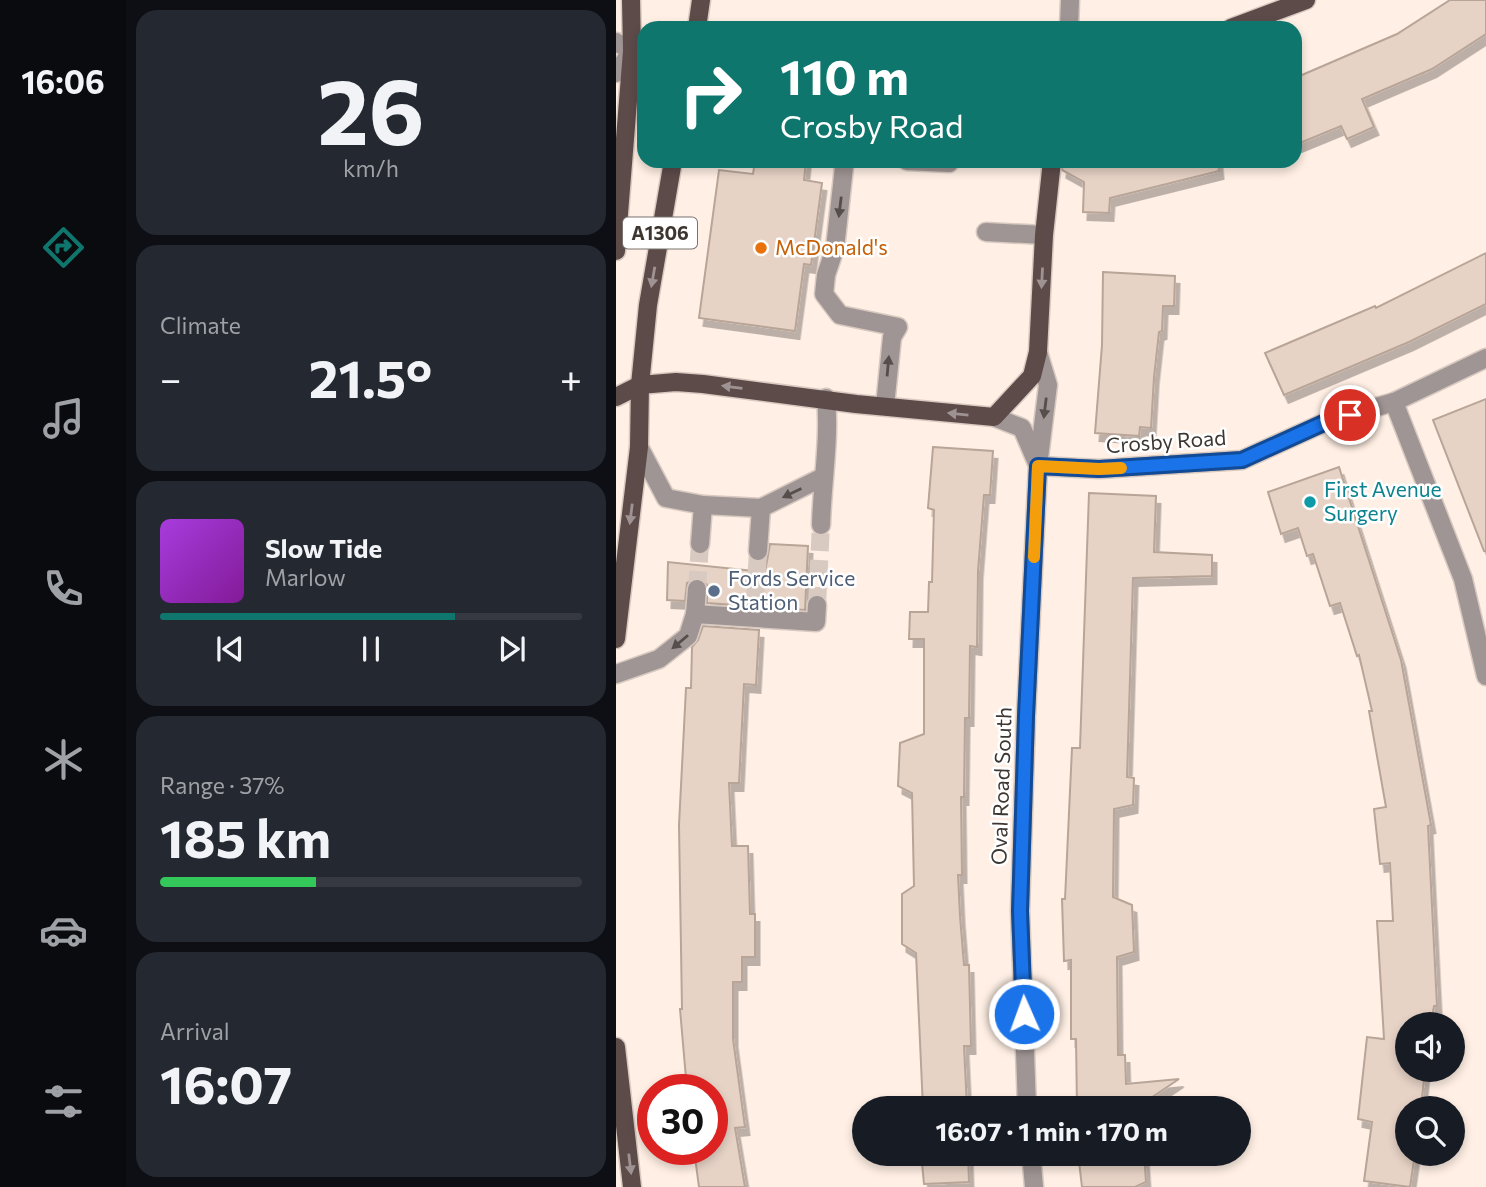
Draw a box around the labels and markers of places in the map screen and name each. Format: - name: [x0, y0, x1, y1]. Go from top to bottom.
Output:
- place label: McDonald's: [775, 234, 888, 259]
- marker: McDonald's: [753, 240, 769, 256]
- pin: [1320, 385, 1380, 445]
- place label: First Avenue Surgery: [1324, 476, 1442, 525]
- marker: First Avenue Surgery: [1302, 494, 1318, 510]
- place label: Fords Service Station: [728, 565, 855, 614]
- marker: Fords Service Station: [706, 583, 722, 599]

